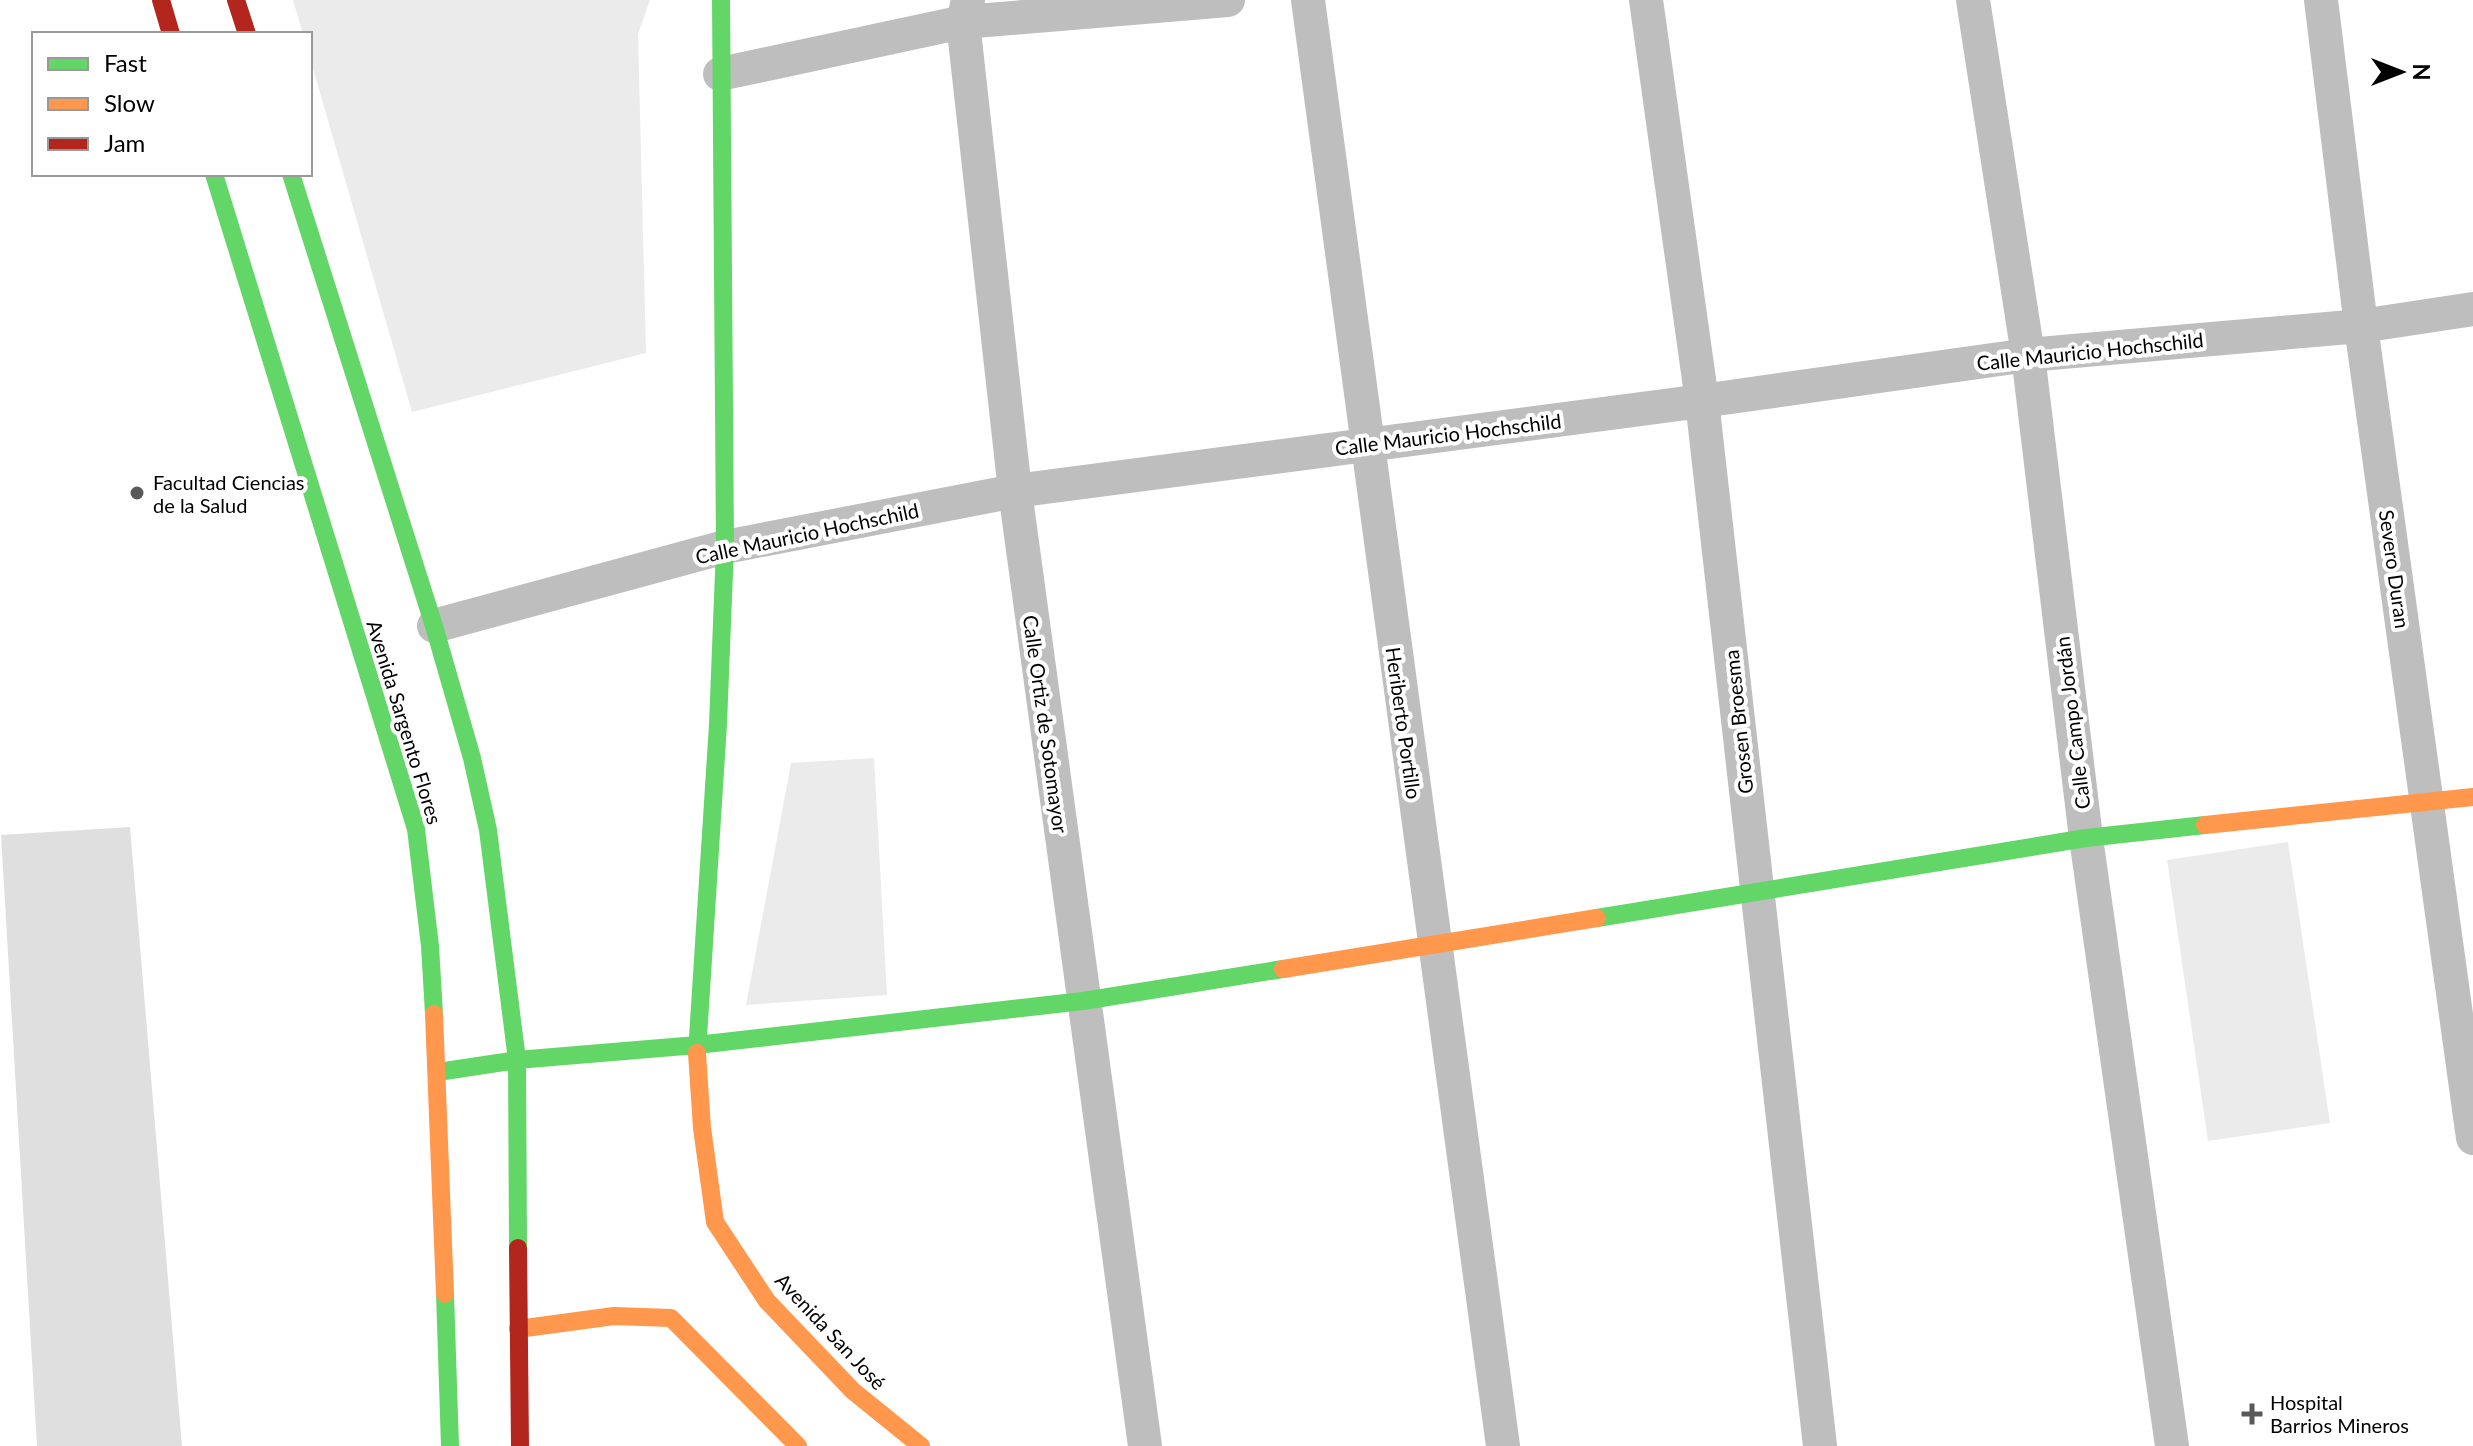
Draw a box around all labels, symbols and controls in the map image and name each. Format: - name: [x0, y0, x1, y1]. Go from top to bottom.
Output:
- legend: [32, 32, 312, 176]
- north arrow: [2361, 32, 2441, 112]
- text: Fast: [104, 48, 147, 77]
- text: N: [2408, 64, 2435, 80]
- text: Slow: [104, 88, 155, 117]
- text: Jam: [104, 128, 145, 157]
- street label: Calle Mauricio Hochschild: [1975, 327, 2205, 375]
- street label: Calle Mauricio Hochschild: [1333, 408, 1563, 460]
- place label: Facultad Ciencias de la Salud: [153, 470, 305, 517]
- marker: Facultad Ciencias de la Salud: [128, 484, 146, 502]
- street label: Calle Mauricio Hochschild: [693, 498, 921, 568]
- street label: Severo Duran: [2375, 508, 2415, 630]
- street label: Calle Ortiz de Sotomayor: [1019, 613, 1073, 835]
- street label: Avenida Sargento Flores: [363, 617, 447, 827]
- street label: Calle Campo Jordán: [2049, 635, 2095, 811]
- street label: Heriberto Portillo: [1381, 645, 1427, 801]
- street label: Grosen Broesma: [1719, 649, 1757, 795]
- street label: Avenida San José: [771, 1268, 891, 1394]
- place label: Hospital Barrios Mineros: [2270, 1390, 2409, 1437]
- marker: Hospital Barrios Mineros: [2241, 1403, 2263, 1425]

